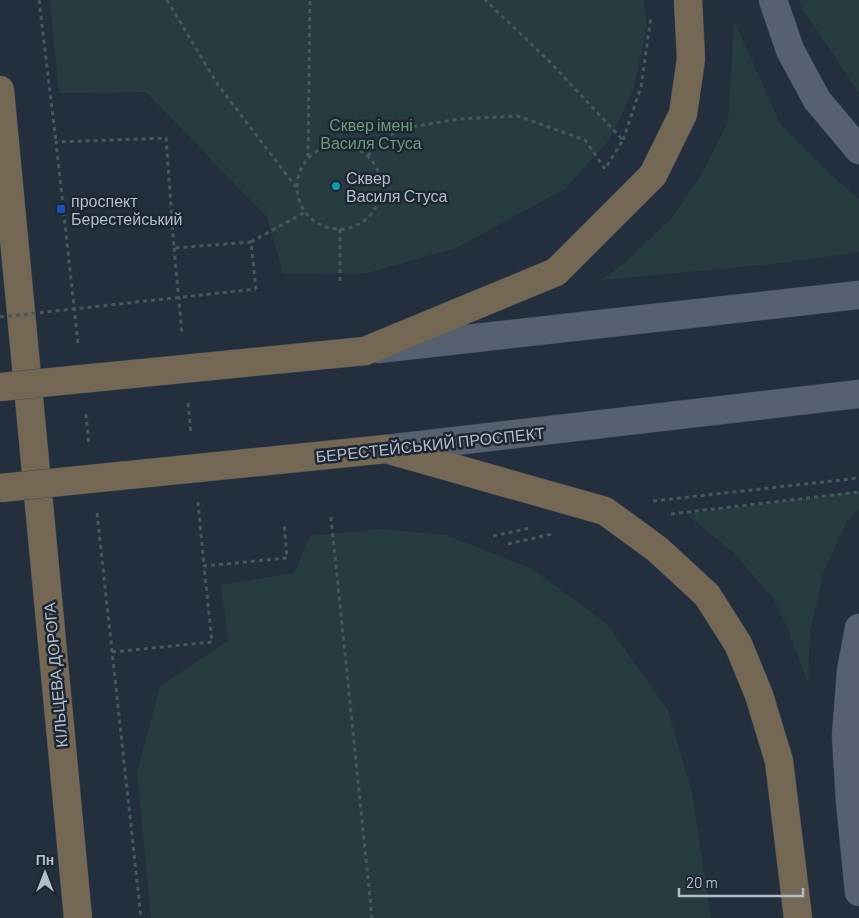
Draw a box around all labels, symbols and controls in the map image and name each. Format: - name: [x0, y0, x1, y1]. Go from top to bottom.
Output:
- park label: Сквер імені Василя Стуса: [320, 115, 422, 152]
- place label: Сквер Василя Стуса: [346, 168, 448, 205]
- marker: Сквер Василя Стуса: [330, 180, 342, 192]
- place label: проспект Берестейський: [71, 191, 182, 228]
- marker: проспект Берестейський: [55, 203, 67, 215]
- street label: БЕРЕСТЕЙСЬКИЙ ПРОСПЕКТ: [315, 423, 546, 465]
- street label: КІЛЬЦЕВА ДОРОГА: [39, 601, 71, 748]
- north arrow: [20, 848, 70, 898]
- text: Пн: [36, 851, 54, 868]
- scale bar: [679, 866, 803, 898]
- text: 20 m: [686, 873, 718, 891]

